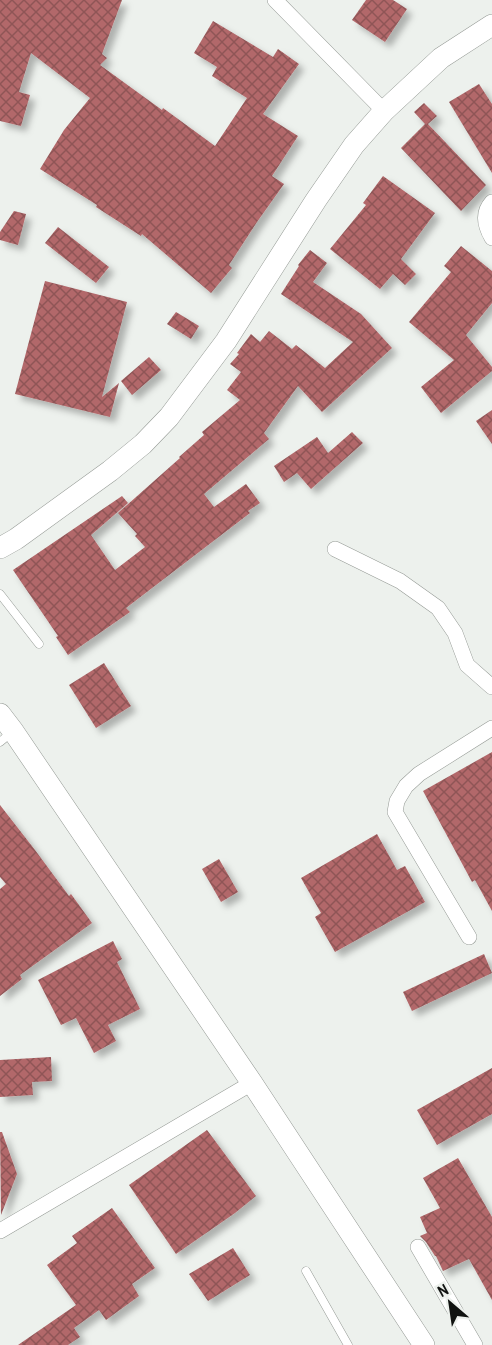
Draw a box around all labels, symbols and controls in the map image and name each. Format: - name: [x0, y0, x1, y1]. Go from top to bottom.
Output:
- north arrow: [420, 1273, 480, 1333]
- text: N: [433, 1278, 452, 1302]

